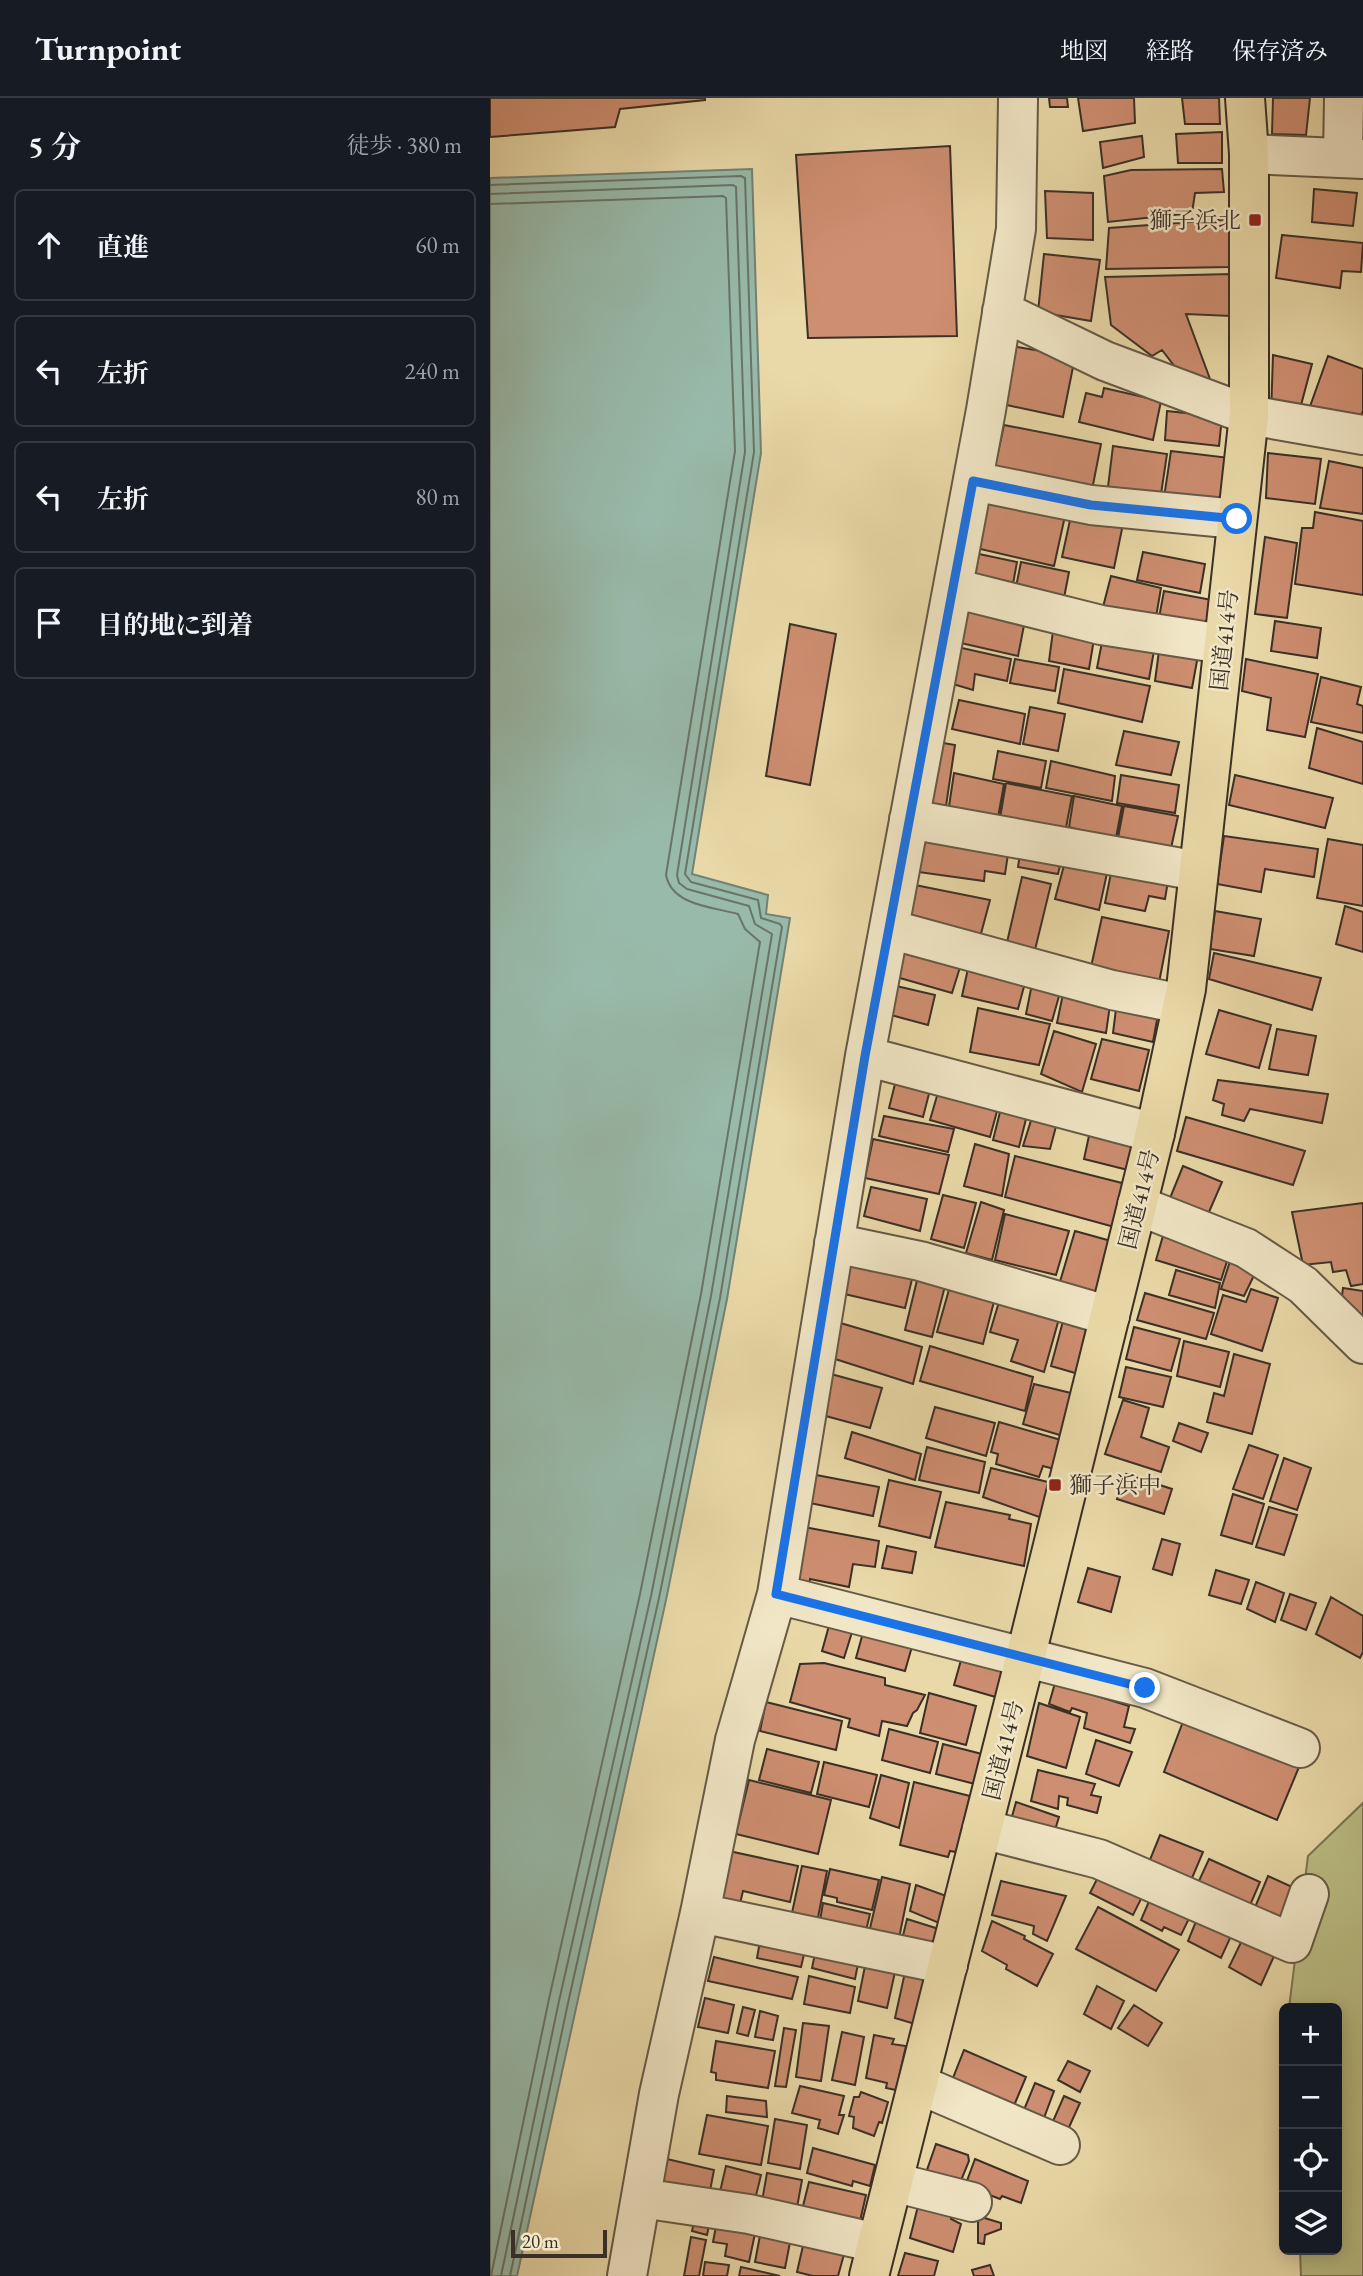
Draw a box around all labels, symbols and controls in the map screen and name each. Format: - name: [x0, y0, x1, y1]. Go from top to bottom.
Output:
- text: Turnpoint: [35, 27, 181, 70]
- text: 地図: [1060, 35, 1108, 66]
- text: 経路: [1146, 35, 1194, 66]
- text: 保存済み: [1232, 35, 1328, 66]
- text: 5 分: [28, 127, 81, 166]
- text: 徒歩 · 380 m: [347, 130, 462, 160]
- place label: 獅子浜北: [1149, 205, 1241, 235]
- marker: 獅子浜北: [1247, 212, 1263, 228]
- icon: ahead: [30, 226, 68, 264]
- text: 直進: [97, 230, 149, 264]
- text: 60 m: [415, 230, 460, 260]
- icon: left: [30, 352, 68, 390]
- text: 左折: [97, 356, 149, 390]
- text: 240 m: [404, 356, 460, 386]
- icon: left: [30, 478, 68, 516]
- text: 左折: [97, 482, 149, 516]
- text: 80 m: [415, 482, 460, 512]
- route start: [1221, 503, 1252, 534]
- street label: 国道414号: [1204, 588, 1244, 692]
- icon: arrive: [30, 604, 68, 642]
- text: 目的地に到着: [97, 608, 253, 642]
- street label: 国道414号: [1112, 1146, 1166, 1252]
- place label: 獅子浜中: [1069, 1470, 1161, 1500]
- marker: 獅子浜中: [1047, 1477, 1063, 1493]
- route end: [1129, 1672, 1160, 1703]
- street label: 国道414号: [976, 1697, 1030, 1803]
- map controls: [1279, 2003, 1342, 2255]
- button: +: [1279, 2003, 1342, 2066]
- button: −: [1279, 2066, 1342, 2129]
- button: locate: [1279, 2129, 1342, 2192]
- button: layers: [1279, 2192, 1342, 2255]
- scale bar: [511, 2227, 607, 2259]
- text: 20 m: [522, 2229, 559, 2254]

